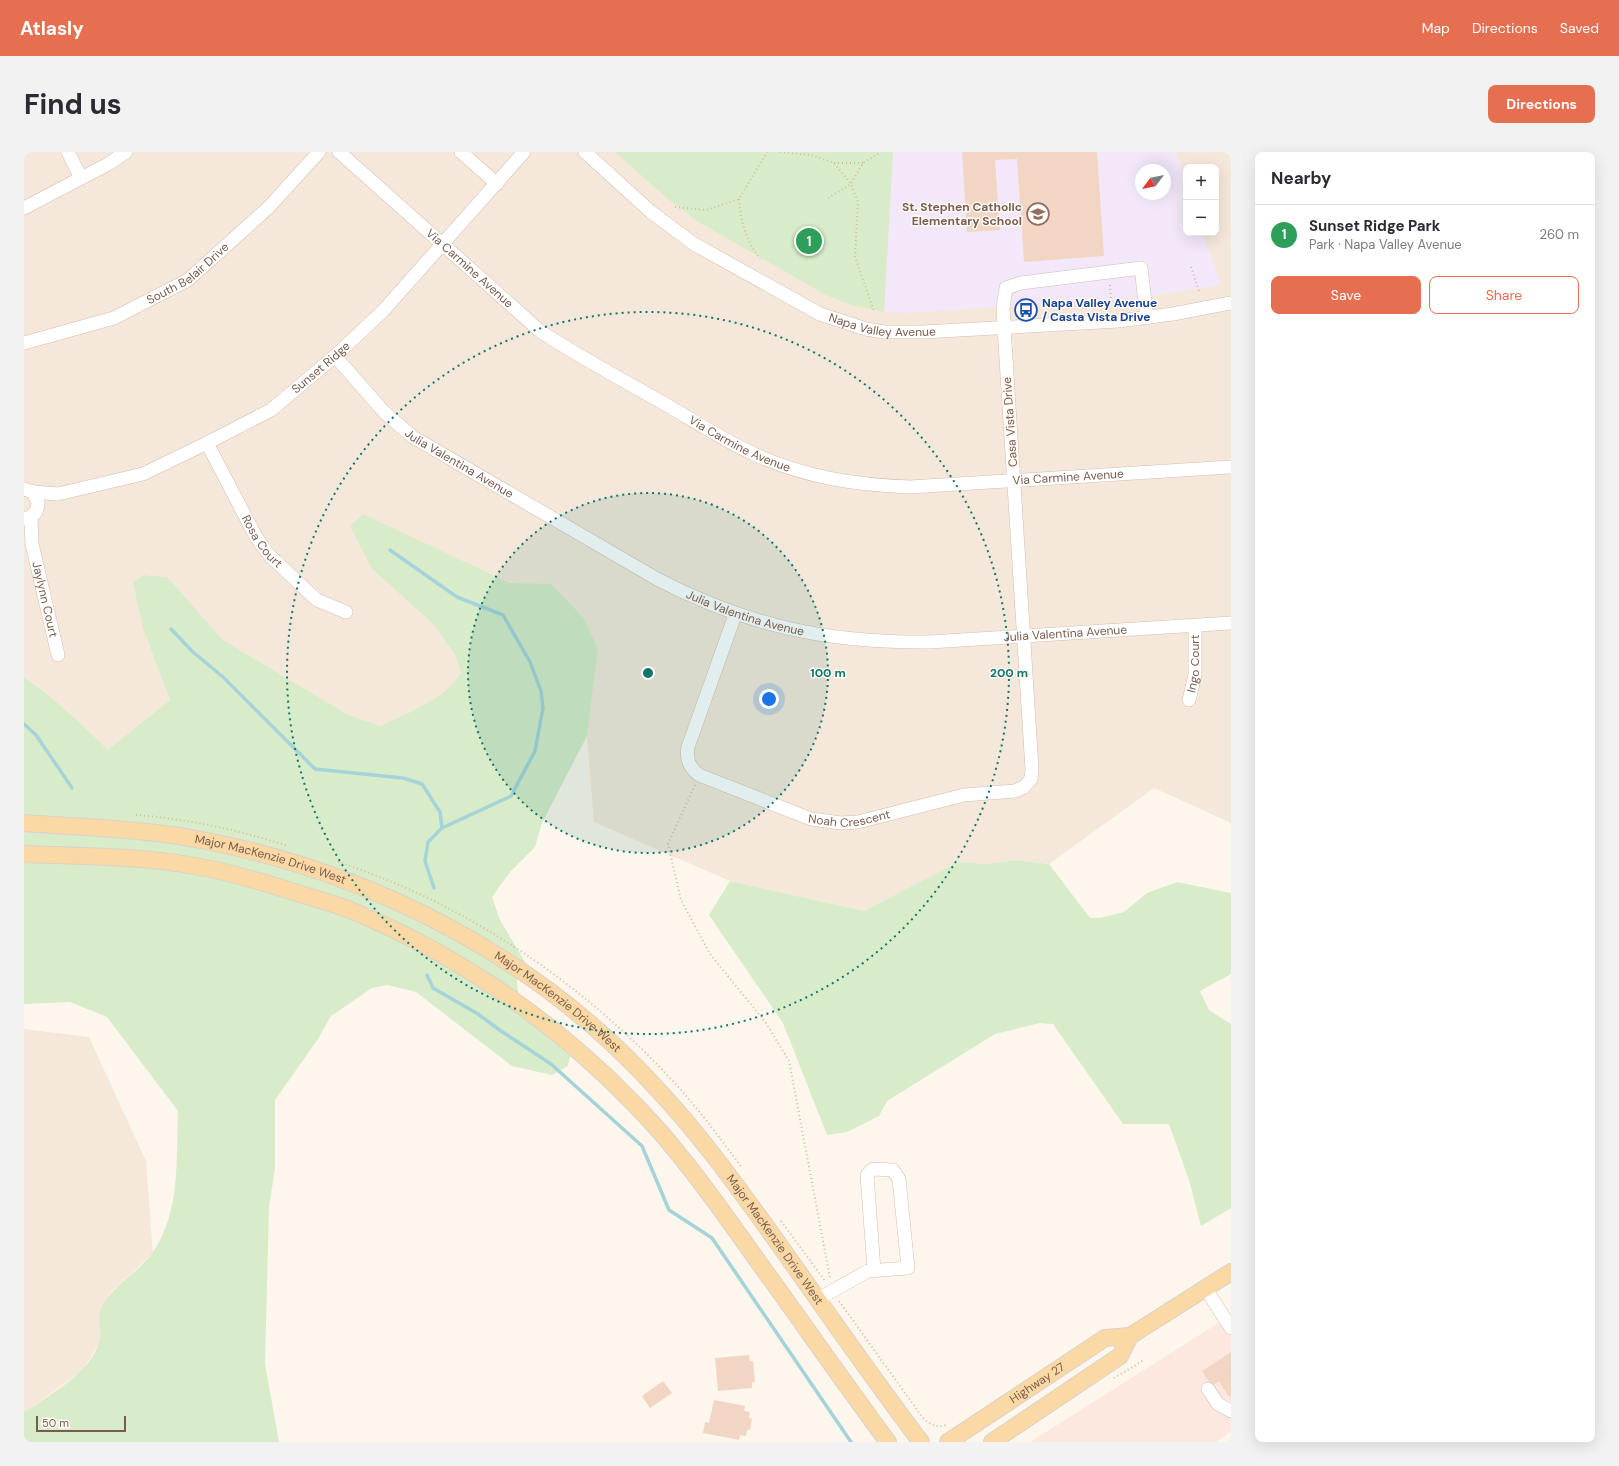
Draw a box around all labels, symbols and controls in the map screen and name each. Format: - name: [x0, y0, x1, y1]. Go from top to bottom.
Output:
- text: Atlasly: [20, 16, 84, 41]
- text: Map: [1422, 19, 1450, 37]
- text: Directions: [1472, 19, 1538, 37]
- text: Saved: [1560, 19, 1599, 37]
- button: Directions: [1488, 85, 1595, 123]
- text: Find us: [24, 86, 122, 123]
- north arrow: [1135, 164, 1171, 200]
- map controls: [1183, 164, 1219, 236]
- button: +: [1183, 164, 1219, 200]
- text: Nearby: [1271, 167, 1331, 189]
- place label: St. Stephen Catholic Elementary School: [902, 199, 1022, 229]
- button: −: [1183, 200, 1219, 236]
- school or university icon: St. Stephen Catholic Elementary School: [1025, 201, 1051, 227]
- text: Sunset Ridge Park: [1309, 216, 1440, 236]
- street label: Via Carmine Avenue: [423, 225, 517, 312]
- pin: 1: [796, 226, 822, 256]
- text: 1: [1282, 226, 1286, 243]
- text: 260 m: [1539, 226, 1579, 243]
- text: Park · Napa Valley Avenue: [1309, 236, 1462, 253]
- street label: South Belair Drive: [144, 239, 232, 308]
- button: Save: [1271, 276, 1421, 314]
- button: Share: [1429, 276, 1579, 314]
- place label: Napa Valley Avenue / Casta Vista Drive: [1042, 295, 1157, 325]
- bus stop icon: Napa Valley Avenue / Casta Vista Drive: [1013, 297, 1039, 323]
- street label: Napa Valley Avenue: [827, 309, 936, 340]
- street label: Sunset Ridge: [288, 338, 354, 397]
- street label: Casa Vista Drive: [999, 376, 1021, 468]
- street label: Via Carmine Avenue: [686, 412, 793, 476]
- street label: Julia Valentina Avenue: [401, 425, 517, 502]
- street label: Via Carmine Avenue: [1012, 466, 1124, 489]
- street label: Rosa Court: [238, 512, 286, 572]
- street label: Jaylynn Court: [28, 560, 62, 639]
- street label: Julia Valentina Avenue: [684, 586, 806, 640]
- street label: Julia Valentina Avenue: [1003, 622, 1128, 645]
- street label: Ingo Court: [1183, 634, 1203, 694]
- text: 100 m: [810, 665, 846, 681]
- text: 200 m: [990, 665, 1028, 681]
- centre of rings: [641, 666, 655, 680]
- your location: [759, 689, 779, 709]
- street label: Noah Crescent: [807, 806, 892, 831]
- street label: Major MacKenzie Drive West: [193, 831, 349, 888]
- street label: Major MacKenzie Drive West: [491, 948, 625, 1056]
- street label: Major MacKenzie Drive West: [723, 1171, 827, 1308]
- street label: Highway 27: [1007, 1359, 1068, 1407]
- scale bar: [36, 1414, 126, 1433]
- text: 50 m: [42, 1416, 69, 1430]

